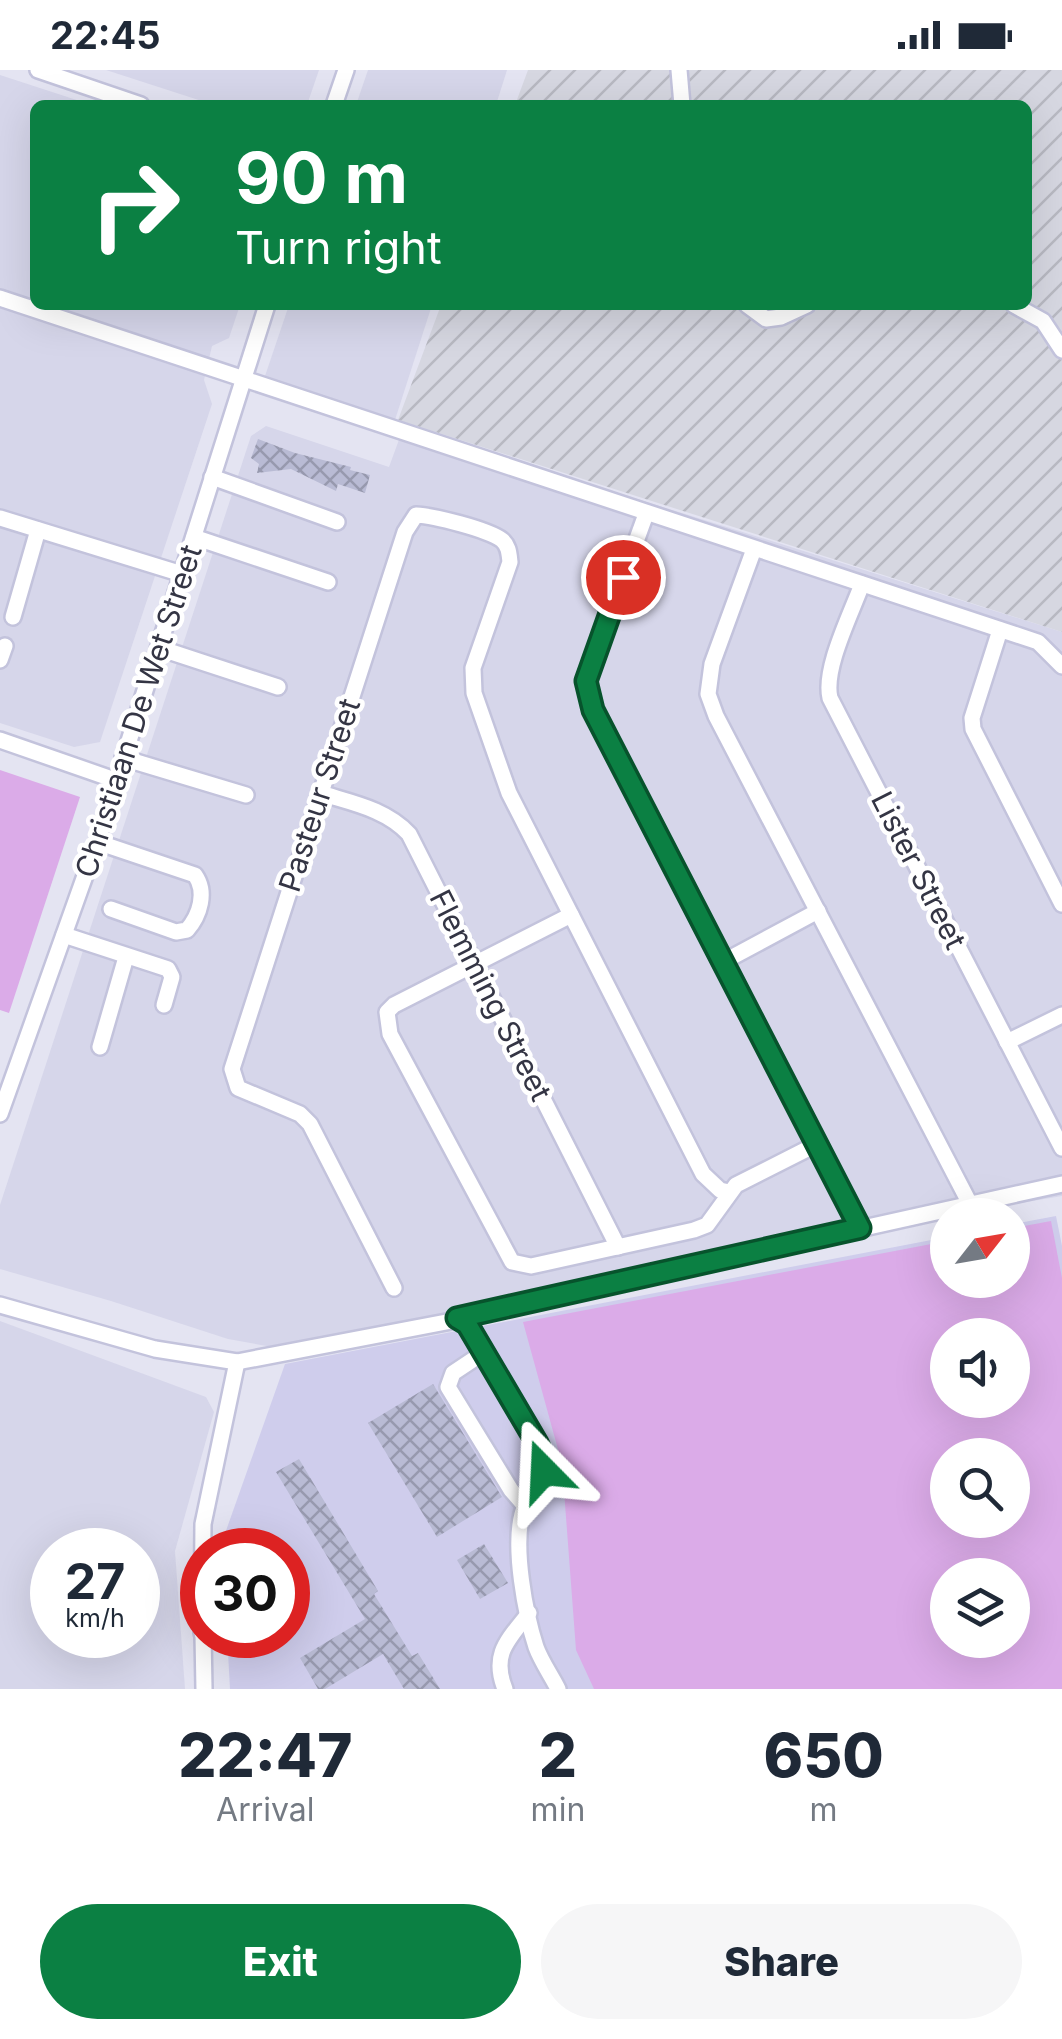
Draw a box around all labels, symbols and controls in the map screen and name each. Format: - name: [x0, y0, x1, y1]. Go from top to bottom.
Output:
- text: 22:45: [50, 12, 161, 58]
- text: 90 m: [235, 135, 408, 220]
- icon: right: [70, 140, 200, 270]
- text: Turn right: [235, 220, 442, 275]
- pin: [581, 535, 666, 620]
- street label: Christiaan De Wet Street: [67, 540, 209, 882]
- icon: arrive: [596, 550, 651, 605]
- street label: Pasteur Street: [271, 694, 367, 896]
- street label: Lister Street: [864, 785, 974, 955]
- street label: Flemming Street: [422, 884, 560, 1106]
- north arrow: [930, 1198, 1030, 1298]
- map controls: [930, 1198, 1030, 1658]
- button: sound: [930, 1318, 1030, 1418]
- position arrow: [492, 1419, 596, 1523]
- button: search: [930, 1438, 1030, 1538]
- speed limit sign: 30: [180, 1528, 310, 1658]
- text: 27: [65, 1551, 125, 1611]
- button: layers: [930, 1558, 1030, 1658]
- text: km/h: [65, 1603, 125, 1633]
- text: 22:47: [178, 1719, 352, 1791]
- text: 2: [539, 1719, 577, 1791]
- text: 650: [763, 1719, 884, 1791]
- text: Arrival: [216, 1790, 315, 1829]
- text: min: [531, 1790, 585, 1829]
- text: m: [810, 1790, 838, 1829]
- button: Exit: [40, 1904, 521, 2019]
- button: Share: [541, 1904, 1022, 2019]

